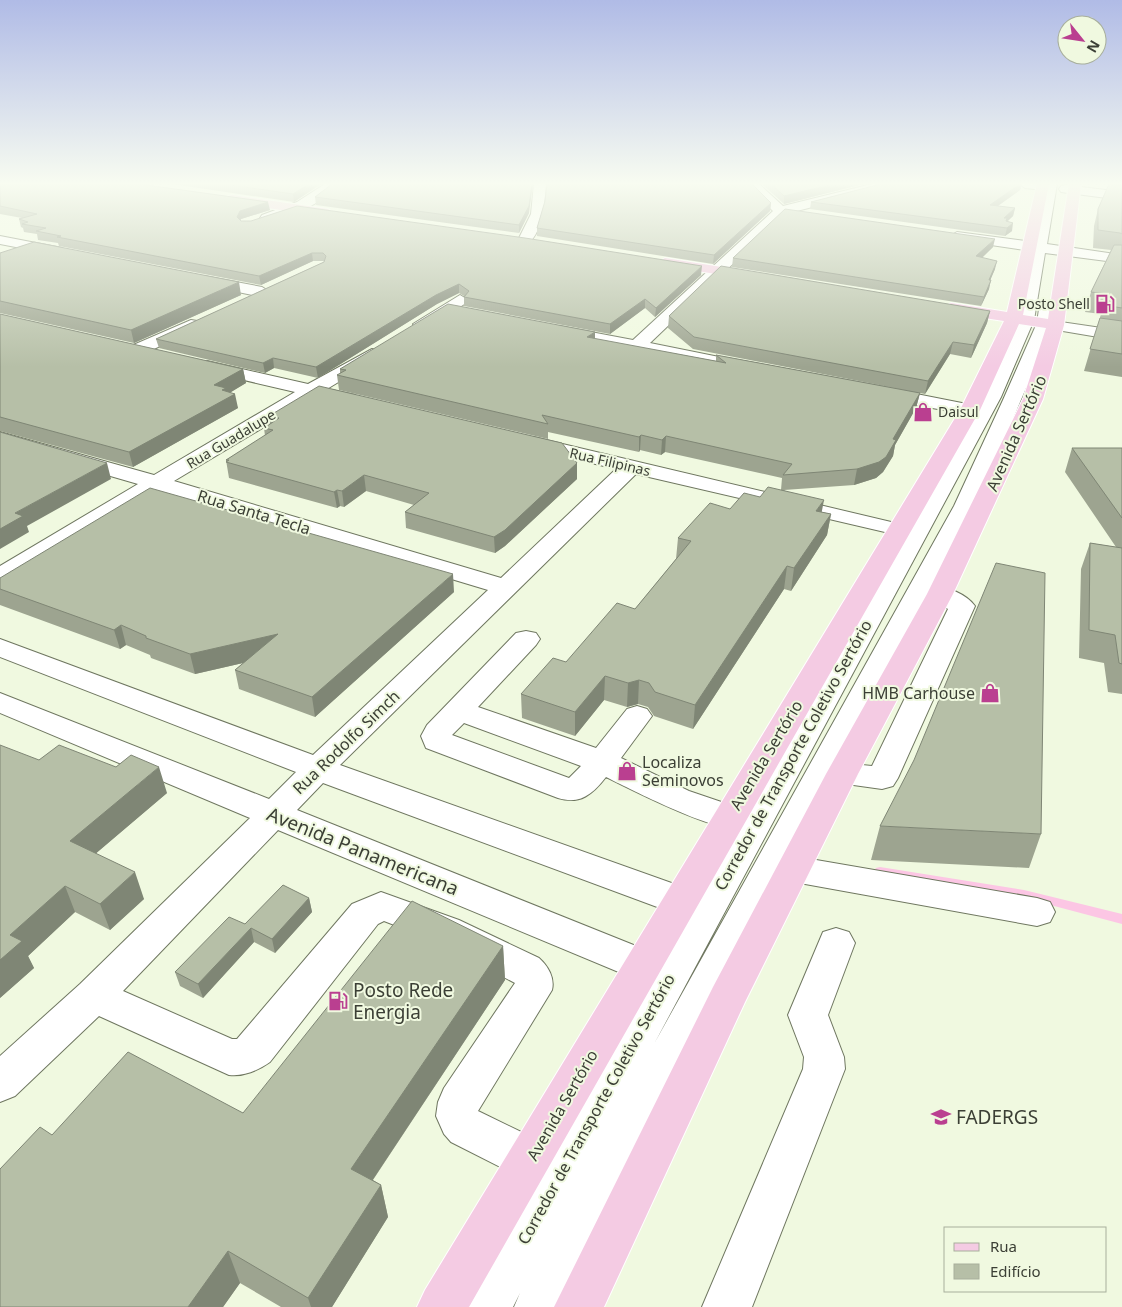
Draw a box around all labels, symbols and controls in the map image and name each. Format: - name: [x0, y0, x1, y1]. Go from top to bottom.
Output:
- north arrow: [1057, 15, 1107, 65]
- text: N: [1083, 37, 1105, 56]
- fuel station icon: Posto Shell: [1094, 293, 1116, 315]
- place label: Posto Shell: [1018, 294, 1090, 313]
- street label: Avenida Sertório: [981, 372, 1051, 494]
- shop icon: Daisul: [912, 401, 934, 423]
- place label: Daisul: [938, 402, 979, 421]
- street label: Rua Guadalupe: [183, 404, 279, 473]
- street label: Rua Filipinas: [568, 443, 653, 480]
- street label: Rua Santa Tecla: [195, 484, 313, 540]
- street label: Corredor de Transporte Coletivo Sertório: [709, 616, 877, 894]
- place label: HMB Carhouse: [862, 682, 975, 704]
- shop icon: HMB Carhouse: [979, 682, 1001, 704]
- street label: Rua Rodolfo Simch: [288, 685, 404, 799]
- street label: Avenida Sertório: [724, 696, 808, 814]
- place label: Localiza Seminovos: [642, 751, 724, 791]
- shop icon: Localiza Seminovos: [616, 760, 638, 782]
- street label: Avenida Panamericana: [263, 801, 463, 901]
- street label: Corredor de Transporte Coletivo Sertório: [512, 970, 680, 1248]
- place label: Posto Rede Energia: [353, 977, 453, 1025]
- fuel station icon: Posto Rede Energia: [327, 990, 349, 1012]
- street label: Avenida Sertório: [521, 1046, 603, 1164]
- place label: FADERGS: [956, 1104, 1038, 1130]
- school or university icon: FADERGS: [930, 1106, 952, 1128]
- legend: [944, 1227, 1107, 1292]
- text: Rua: [990, 1236, 1017, 1256]
- text: Edifício: [990, 1261, 1041, 1281]

